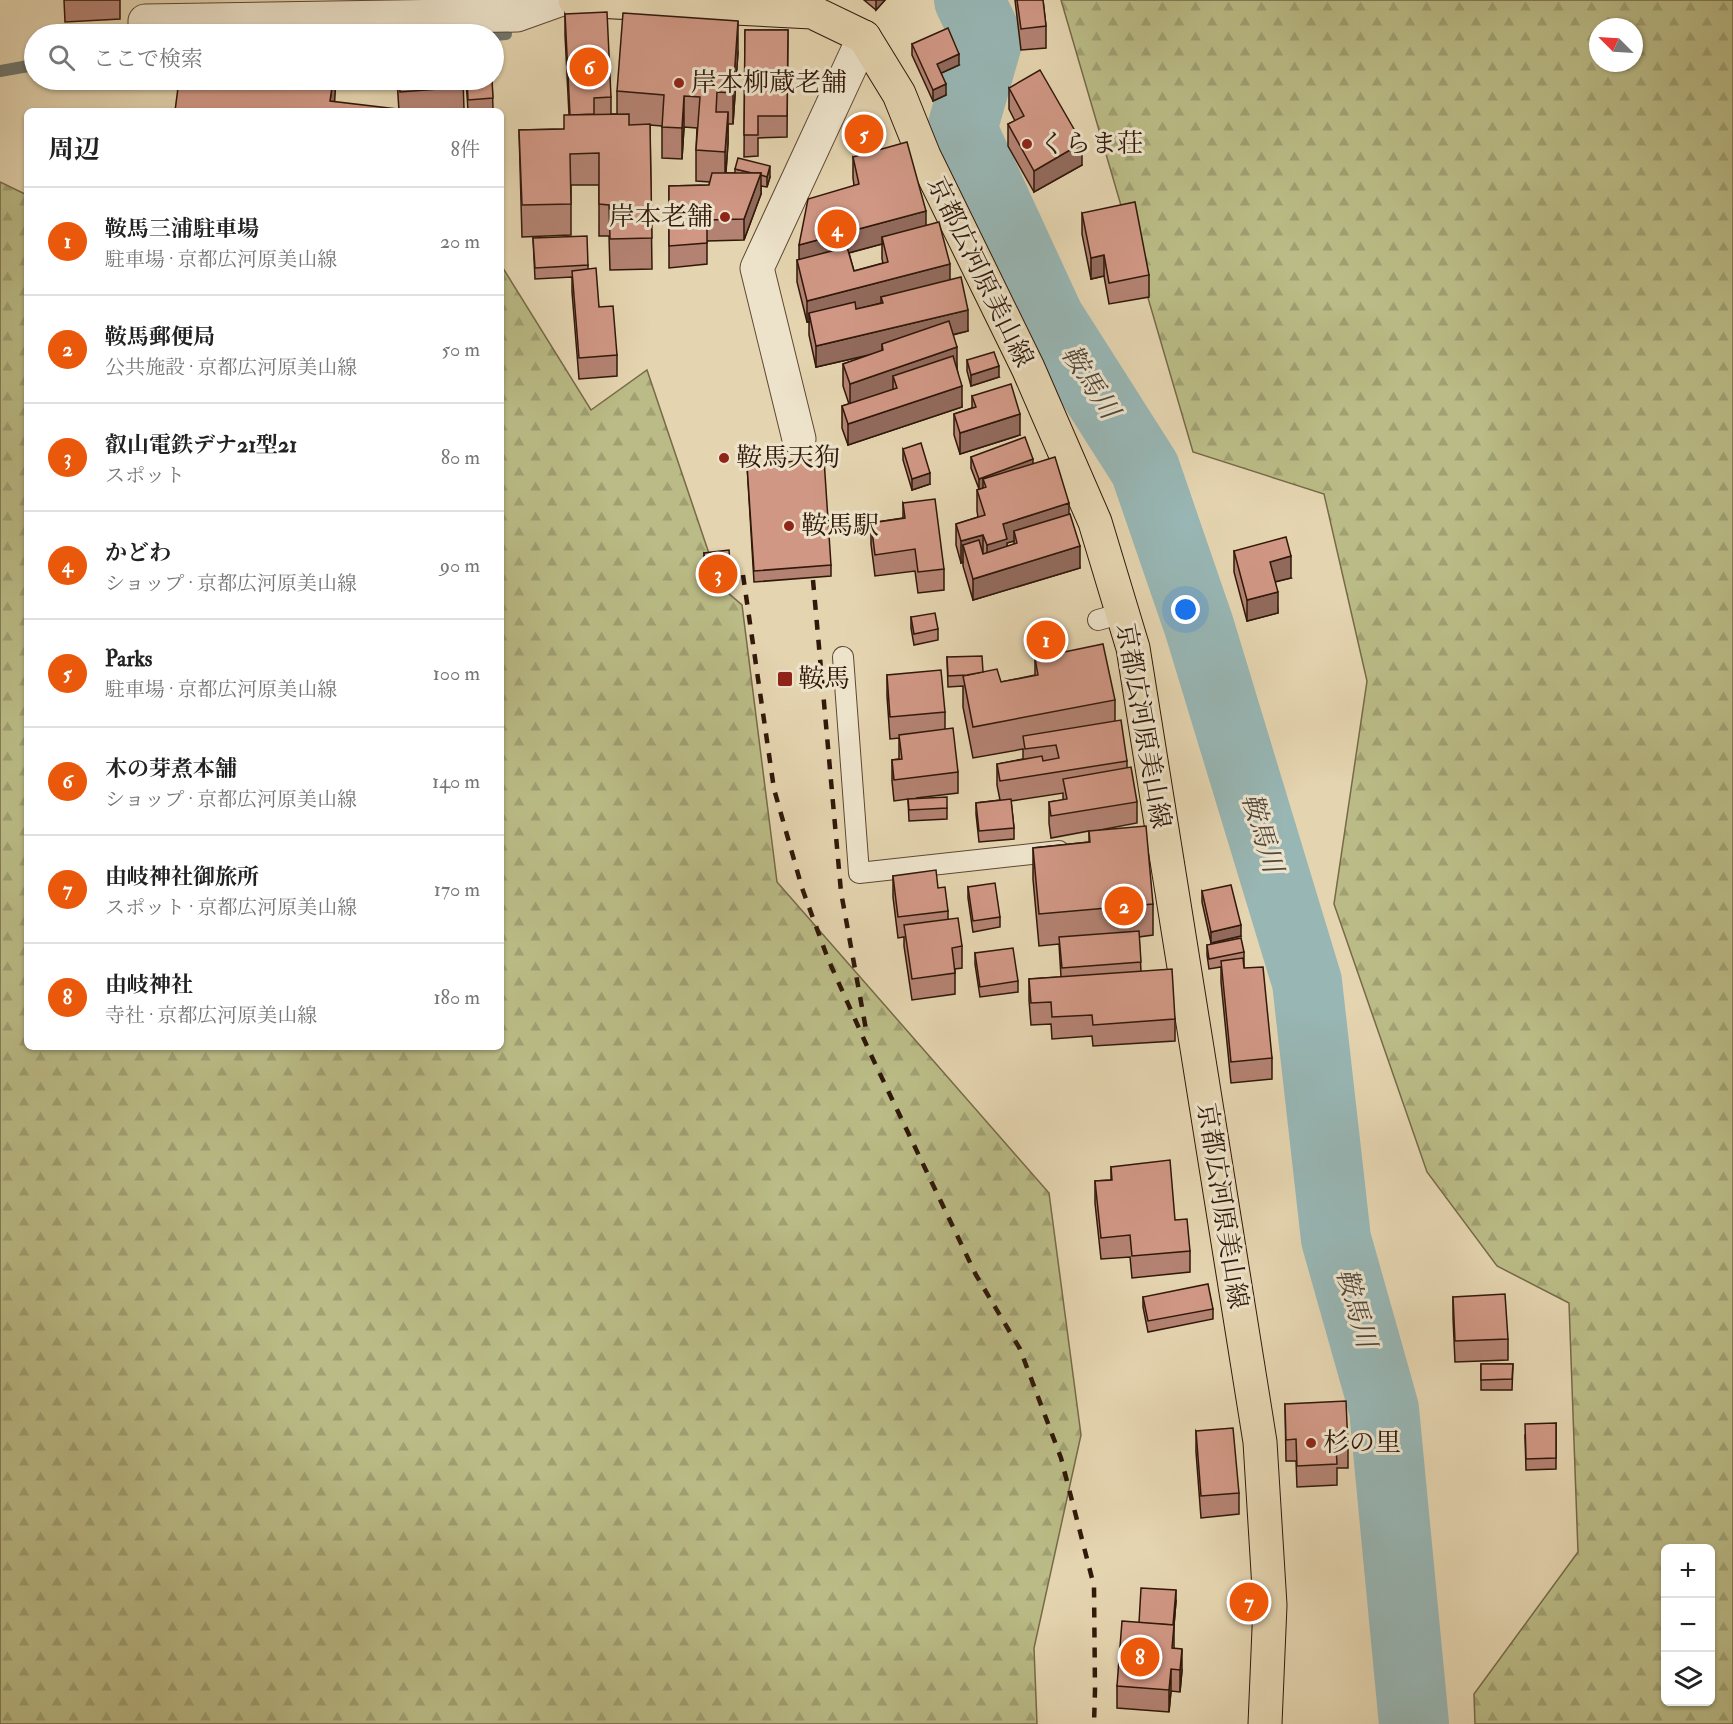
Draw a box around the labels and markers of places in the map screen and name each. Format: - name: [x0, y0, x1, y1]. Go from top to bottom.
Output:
- pin: 6: [570, 44, 608, 90]
- place label: 岸本柳蔵老舗: [691, 67, 847, 99]
- marker: 岸本柳蔵老舗: [672, 76, 686, 90]
- pin: 5: [844, 112, 884, 156]
- place label: くらま荘: [1039, 128, 1143, 160]
- marker: くらま荘: [1020, 137, 1034, 151]
- place label: 岸本老舗: [609, 201, 713, 233]
- pin: 4: [818, 206, 856, 252]
- marker: 岸本老舗: [718, 210, 732, 224]
- place label: 鞍馬天狗: [736, 442, 840, 474]
- marker: 鞍馬天狗: [717, 451, 731, 465]
- place label: 鞍馬駅: [801, 510, 879, 542]
- marker: 鞍馬駅: [782, 519, 796, 533]
- pin: 3: [698, 552, 738, 596]
- pin: 1: [1026, 618, 1066, 662]
- place label: 鞍馬: [798, 663, 850, 695]
- marker: 鞍馬: [776, 670, 794, 688]
- pin: 2: [1104, 884, 1144, 928]
- place label: 杉の里: [1323, 1427, 1401, 1459]
- marker: 杉の里: [1304, 1436, 1318, 1450]
- pin: 7: [1230, 1580, 1268, 1624]
- pin: 8: [1120, 1634, 1160, 1680]

